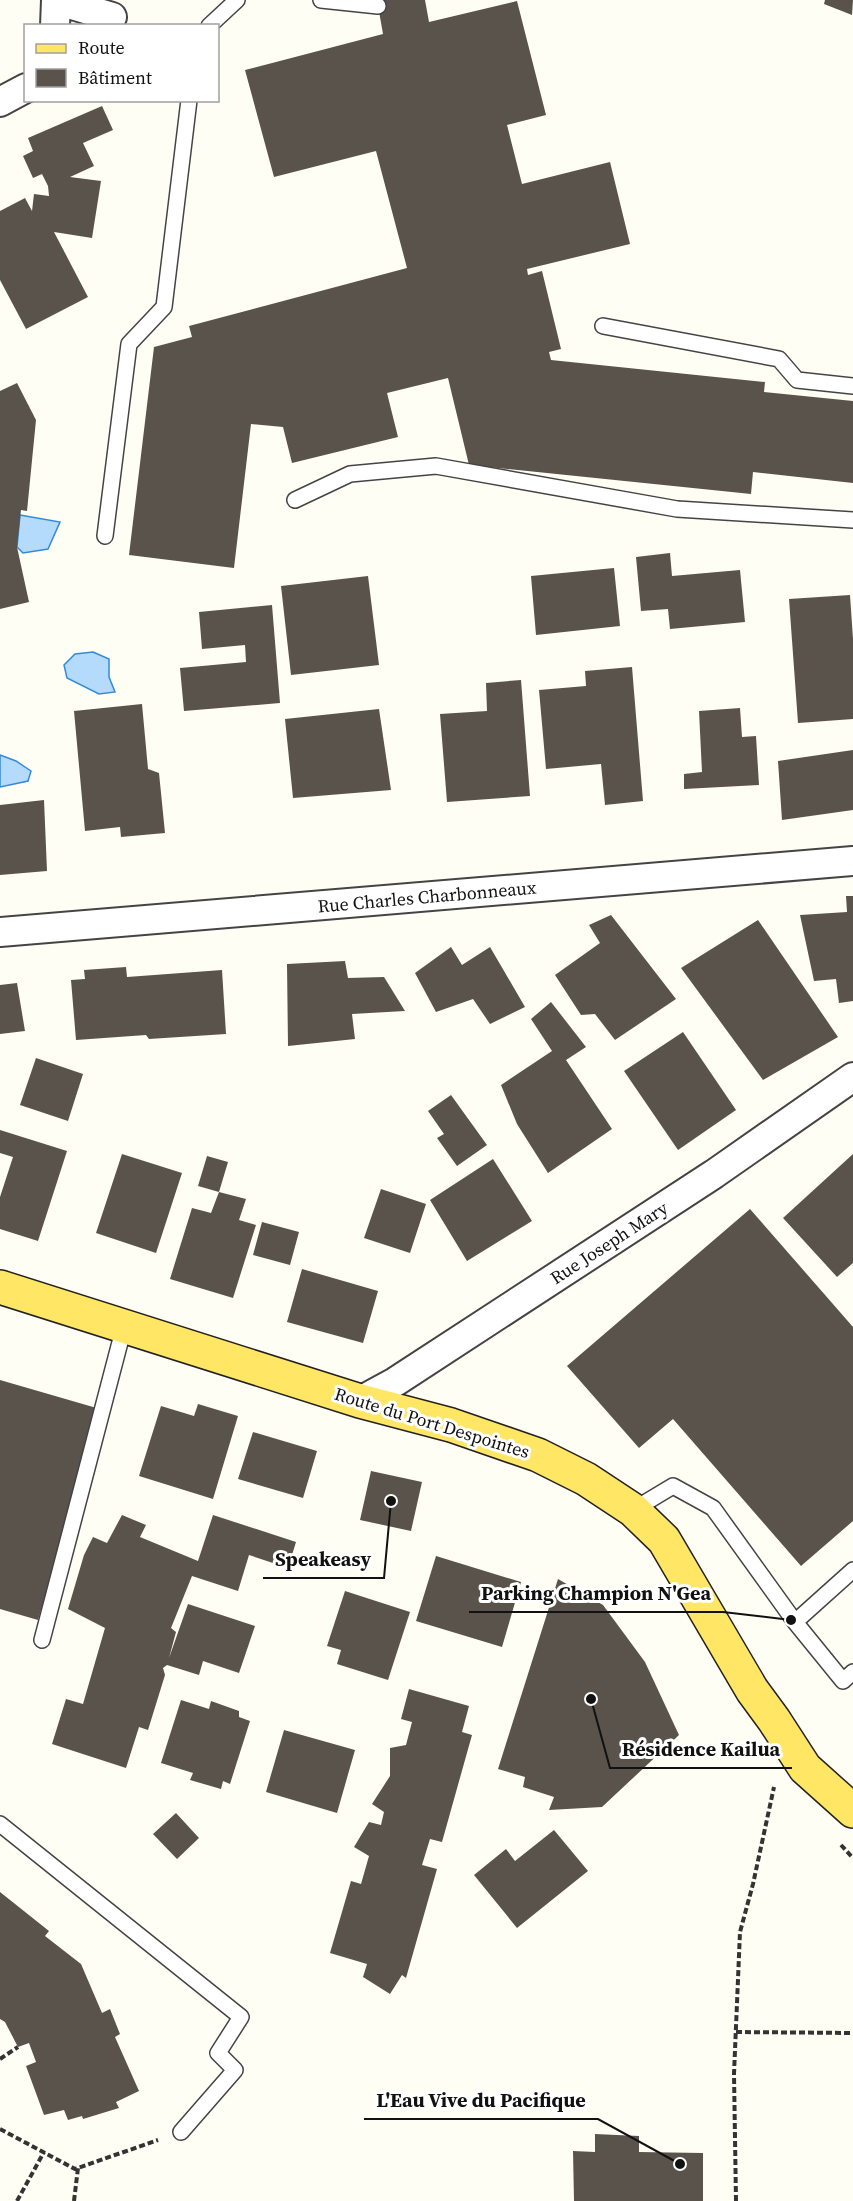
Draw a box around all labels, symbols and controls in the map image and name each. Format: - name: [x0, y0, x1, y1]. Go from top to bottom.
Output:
- legend: [24, 24, 219, 102]
- text: Route: [78, 35, 125, 60]
- text: Bâtiment: [78, 65, 152, 90]
- street label: Rue Charles Charbonneaux: [317, 874, 538, 919]
- street label: Rue Joseph Mary: [545, 1195, 673, 1290]
- street label: Route du Port Despointes: [332, 1381, 533, 1464]
- callout: Speakeasy: [263, 1540, 384, 1578]
- text: Speakeasy: [275, 1545, 371, 1573]
- callout: Parking Champion N'Gea: [469, 1574, 723, 1612]
- text: Parking Champion N'Gea: [481, 1579, 711, 1607]
- callout: Résidence Kailua: [610, 1730, 792, 1768]
- text: Résidence Kailua: [622, 1735, 781, 1763]
- callout: L'Eau Vive du Pacifique: [364, 2081, 598, 2119]
- text: L'Eau Vive du Pacifique: [376, 2086, 586, 2114]

